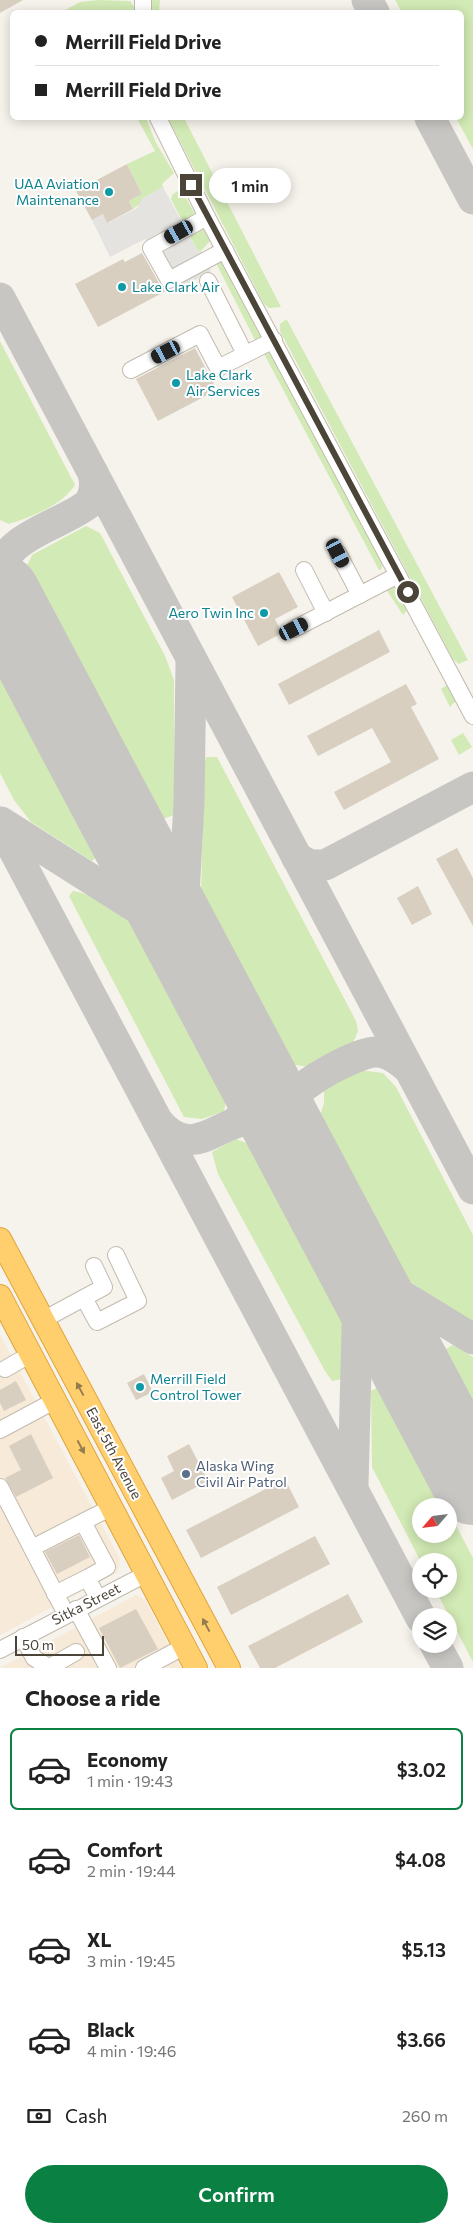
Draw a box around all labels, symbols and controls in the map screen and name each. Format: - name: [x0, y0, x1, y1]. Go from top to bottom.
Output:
- text: Merrill Field Drive: [65, 30, 221, 53]
- text: Merrill Field Drive: [65, 78, 221, 101]
- callout: 1 min: [208, 168, 291, 202]
- route end: [180, 174, 202, 196]
- place label: UAA Aviation Maintenance: [14, 175, 99, 208]
- text: 1 min: [231, 176, 269, 195]
- marker: UAA Aviation Maintenance: [103, 186, 115, 198]
- car: [162, 218, 195, 246]
- place label: Lake Clark Air: [132, 278, 220, 295]
- marker: Lake Clark Air: [116, 281, 128, 293]
- car: [149, 339, 182, 365]
- place label: Lake Clark Air Services: [186, 366, 260, 399]
- marker: Lake Clark Air Services: [170, 377, 182, 389]
- car: [324, 536, 351, 570]
- route start: [397, 581, 419, 603]
- place label: Aero Twin Inc: [168, 604, 254, 621]
- marker: Aero Twin Inc: [258, 607, 270, 619]
- car: [277, 616, 310, 642]
- place label: Merrill Field Control Tower: [150, 1370, 242, 1403]
- marker: Merrill Field Control Tower: [134, 1381, 146, 1393]
- one-way arrow: [76, 1382, 84, 1396]
- street label: East 5th Avenue: [83, 1404, 146, 1502]
- one-way arrow: [77, 1440, 85, 1455]
- place label: Alaska Wing Civil Air Patrol: [196, 1457, 287, 1490]
- marker: Alaska Wing Civil Air Patrol: [180, 1468, 192, 1480]
- north arrow: [412, 1498, 458, 1542]
- map controls: [412, 1498, 457, 1653]
- button: locate: [412, 1553, 457, 1598]
- street label: Sitka Street: [49, 1579, 123, 1628]
- button: layers: [412, 1608, 457, 1653]
- one-way arrow: [202, 1618, 210, 1632]
- scale bar: [15, 1633, 104, 1656]
- text: 50 m: [22, 1636, 54, 1653]
- text: Choose a ride: [25, 1684, 160, 1711]
- icon: car: [27, 1747, 72, 1792]
- text: Economy: [87, 1748, 168, 1771]
- text: $3.02: [397, 1758, 446, 1781]
- text: 1 min · 19:43: [87, 1771, 173, 1790]
- icon: car: [27, 1837, 72, 1882]
- text: Comfort: [87, 1838, 163, 1861]
- text: $4.08: [395, 1848, 446, 1871]
- text: 2 min · 19:44: [87, 1861, 176, 1880]
- icon: car: [27, 1927, 72, 1972]
- text: XL: [87, 1928, 112, 1951]
- text: $5.13: [402, 1938, 446, 1961]
- text: 3 min · 19:45: [87, 1951, 175, 1970]
- icon: car: [27, 2017, 72, 2062]
- text: Black: [87, 2018, 135, 2041]
- text: $3.66: [397, 2028, 446, 2051]
- text: 4 min · 19:46: [87, 2041, 176, 2060]
- icon: cash: [25, 2102, 53, 2130]
- text: Cash: [65, 2104, 107, 2127]
- text: 260 m: [402, 2106, 448, 2125]
- button: Confirm: [25, 2165, 448, 2223]

